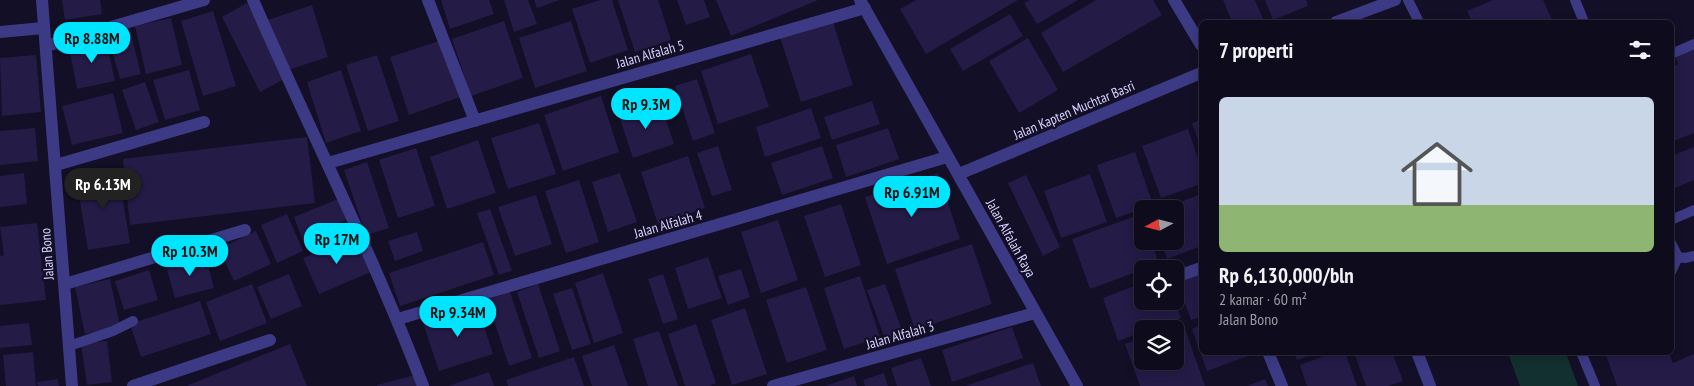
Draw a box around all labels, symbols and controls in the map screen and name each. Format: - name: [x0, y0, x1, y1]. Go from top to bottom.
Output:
- pin: Rp 8.88M: [40, 22, 144, 64]
- text: Rp 8.88M: [64, 28, 120, 48]
- street label: Jalan Alfalah 5: [613, 36, 686, 73]
- icon: filters: [1626, 36, 1654, 64]
- text: 7 properti: [1219, 37, 1293, 64]
- street label: Jalan Kapten Muchtar Basri: [1010, 76, 1137, 144]
- pin: Rp 9.3M: [600, 88, 692, 130]
- text: Rp 9.3M: [622, 94, 670, 114]
- icon: home: [1392, 129, 1482, 219]
- pin: Rp 6.13M: [51, 168, 155, 210]
- text: Rp 6.13M: [75, 174, 131, 194]
- pin: Rp 6.91M: [860, 176, 964, 218]
- text: Rp 6.91M: [884, 182, 940, 202]
- street label: Jalan Alfalah Raya: [982, 195, 1040, 280]
- north arrow: [1134, 200, 1184, 250]
- map controls: [1134, 200, 1184, 370]
- street label: Jalan Alfalah 4: [631, 206, 705, 243]
- pin: Rp 17M: [296, 222, 378, 265]
- street label: Jalan Bono: [36, 228, 58, 281]
- text: Rp 17M: [315, 229, 359, 249]
- pin: Rp 10.3M: [138, 234, 242, 277]
- text: Rp 10.3M: [162, 241, 218, 261]
- button: locate: [1134, 260, 1184, 310]
- text: Rp 6,130,000/bln: [1219, 262, 1354, 289]
- text: 2 kamar · 60 m²: [1219, 289, 1307, 309]
- pin: Rp 9.34M: [406, 296, 510, 338]
- text: Rp 9.34M: [430, 302, 486, 322]
- text: Jalan Bono: [1219, 309, 1278, 329]
- street label: Jalan Alfalah 3: [863, 317, 936, 354]
- button: layers: [1134, 320, 1184, 370]

